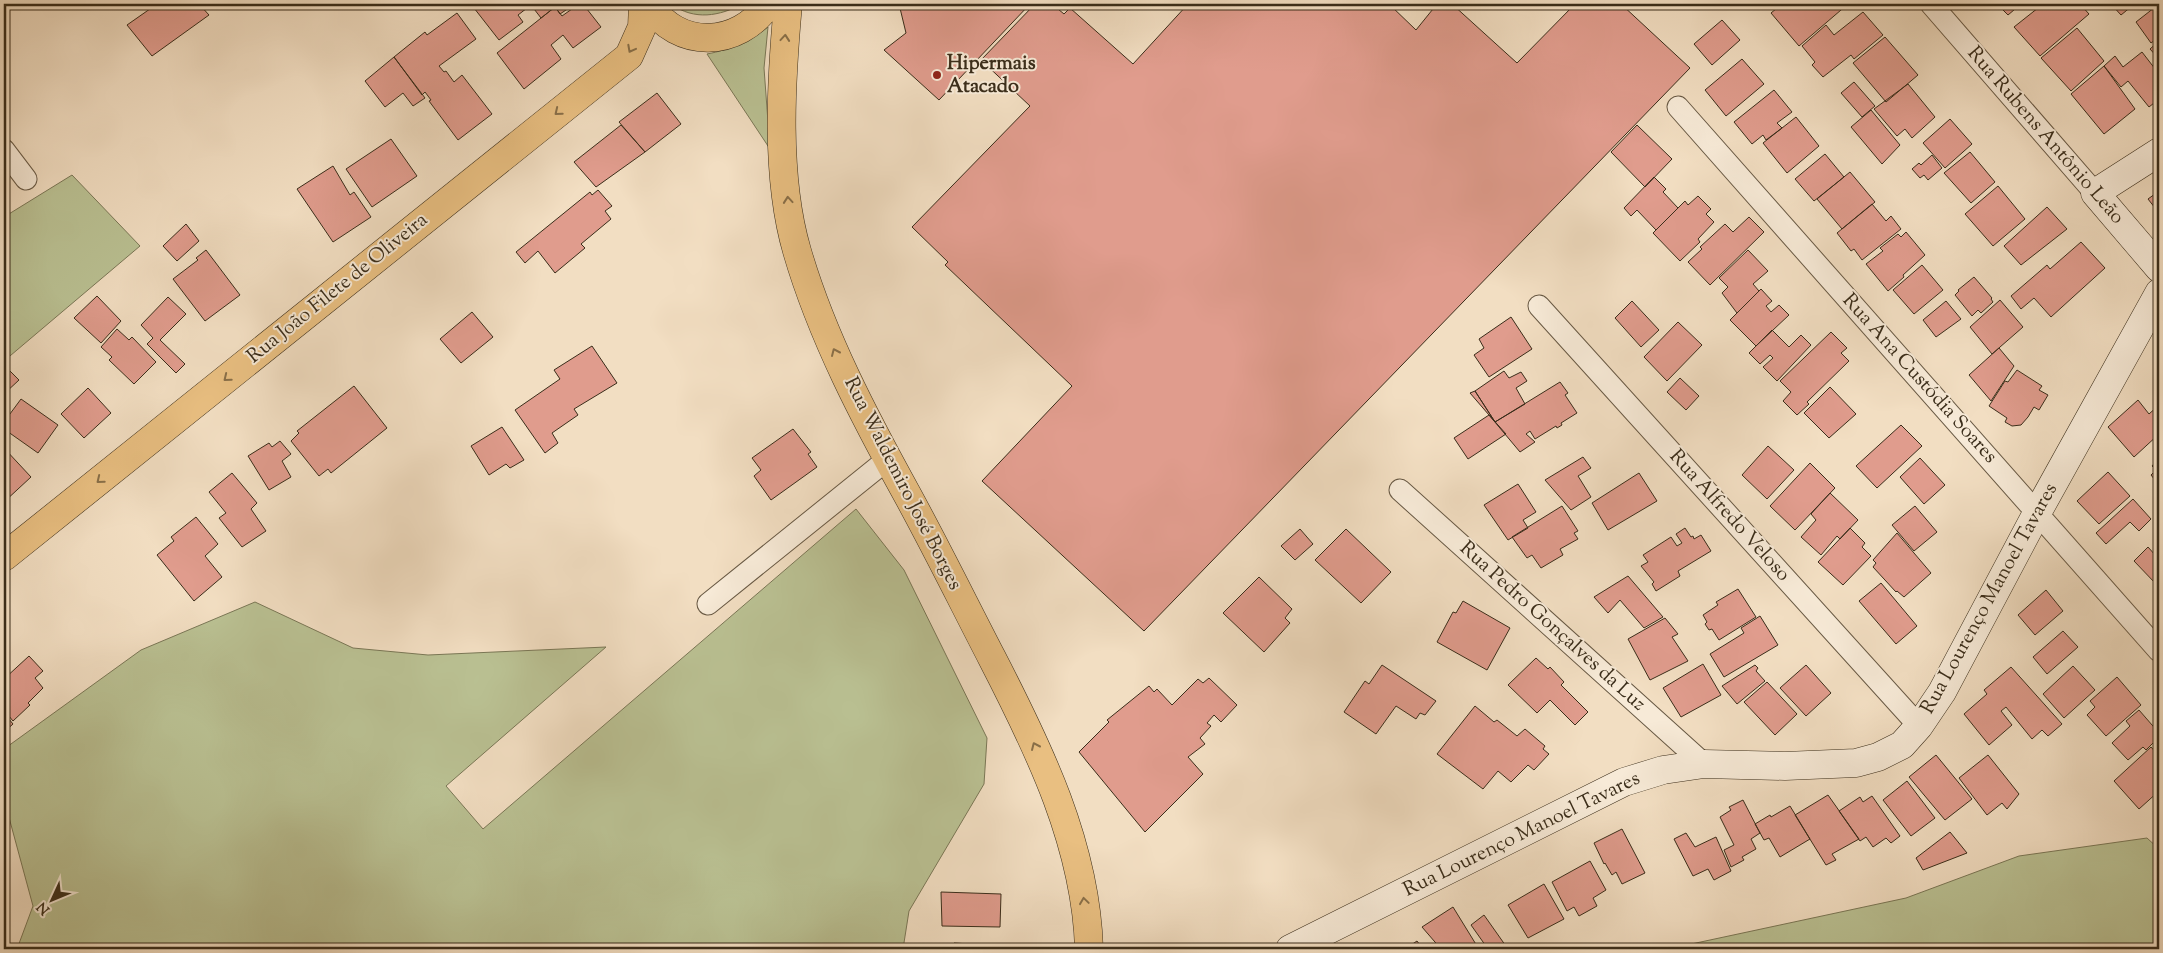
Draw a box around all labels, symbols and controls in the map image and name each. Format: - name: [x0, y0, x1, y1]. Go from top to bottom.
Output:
- one-way arrow: [779, 34, 790, 42]
- street label: Rua Rubens Antônio Leão: [1959, 41, 2131, 231]
- one-way arrow: [627, 44, 637, 53]
- place label: Hipermais Atacado: [947, 50, 1036, 102]
- marker: Hipermais Atacado: [931, 69, 943, 81]
- one-way arrow: [555, 107, 564, 115]
- one-way arrow: [782, 196, 793, 204]
- street label: Rua João Filete de Oliveira: [241, 207, 435, 371]
- street label: Rua Ana Custódia Soares: [1835, 287, 2004, 471]
- one-way arrow: [830, 348, 841, 357]
- one-way arrow: [223, 372, 233, 381]
- street label: Rua Waldemiro José Borges: [836, 372, 968, 596]
- street label: Rua Alfredo Veloso: [1662, 443, 1796, 589]
- one-way arrow: [97, 474, 106, 482]
- street label: Rua Lourenço Manoel Tavares: [1914, 478, 2066, 720]
- street label: Rua Pedro Gonçalves da Luz: [1452, 535, 1652, 719]
- one-way arrow: [1031, 742, 1042, 751]
- street label: Rua Lourenço Manoel Tavares: [1399, 765, 1646, 905]
- north arrow: [28, 876, 78, 926]
- text: N: [33, 897, 55, 919]
- one-way arrow: [1079, 897, 1089, 905]

